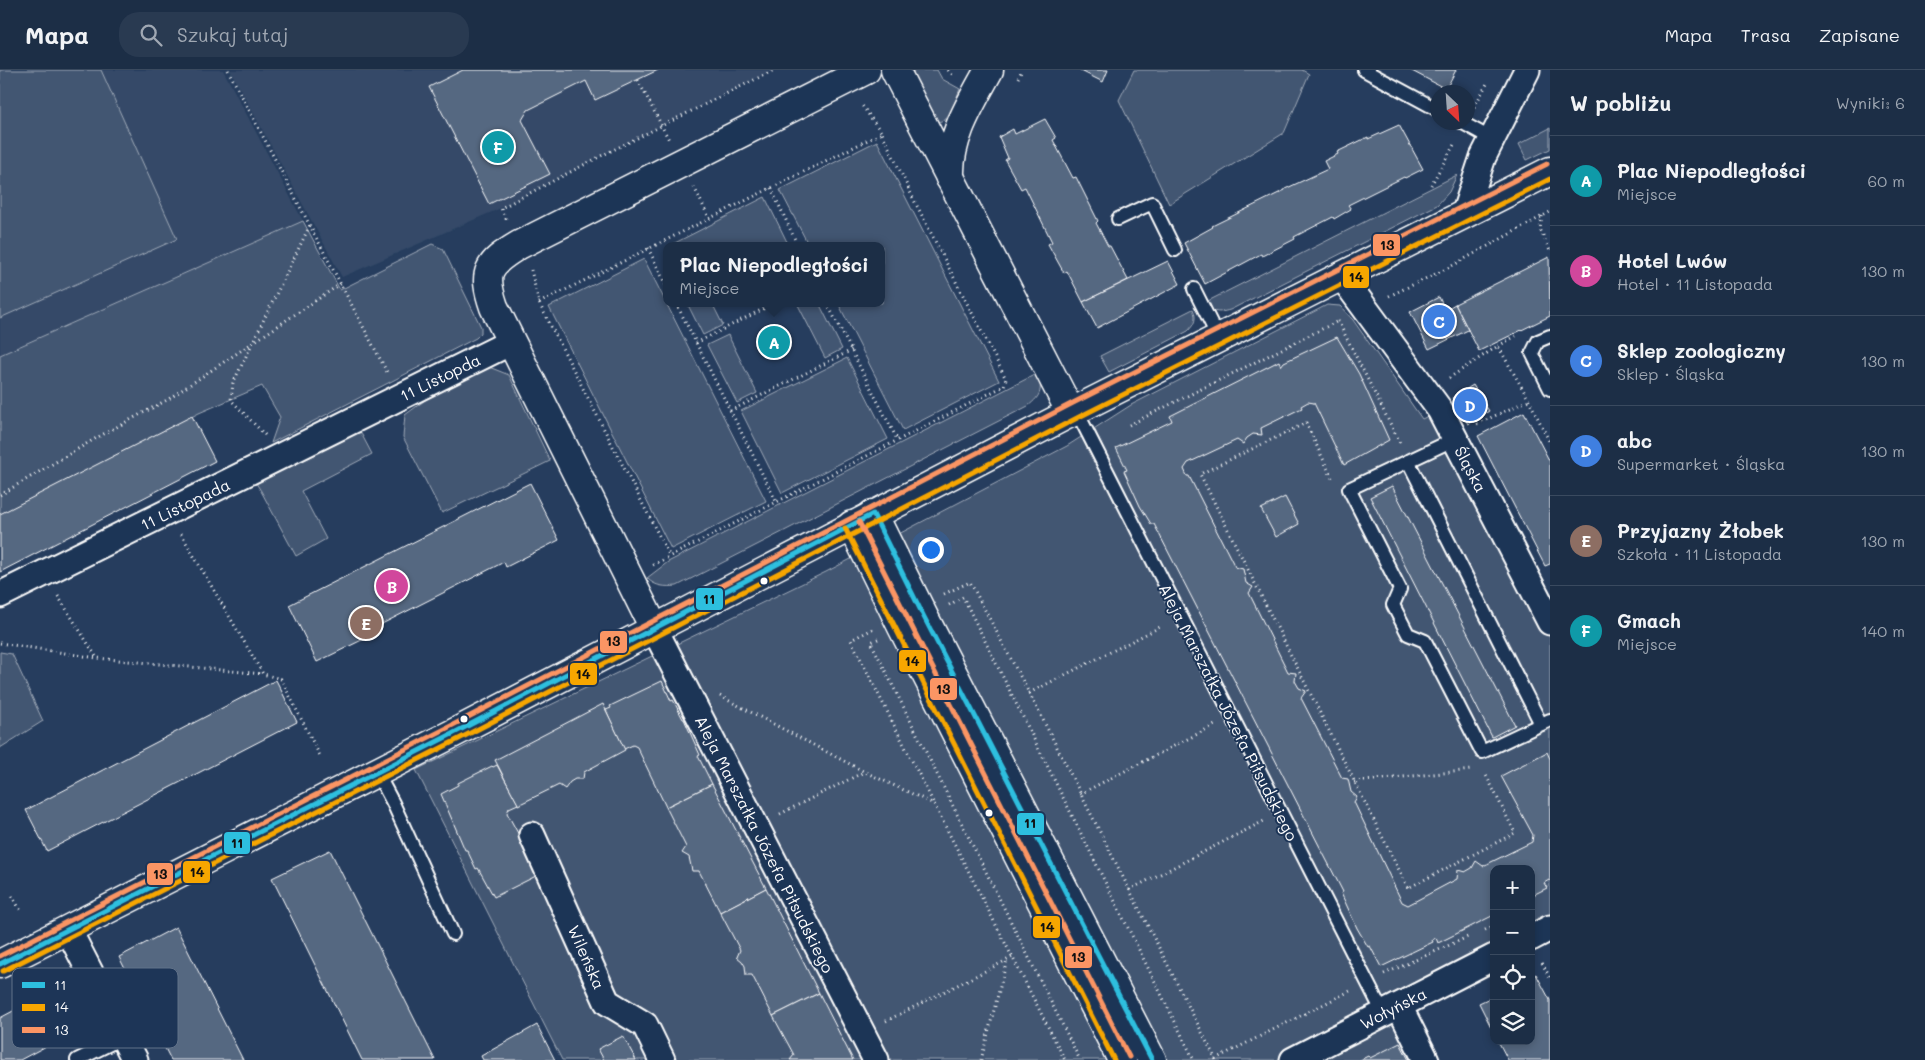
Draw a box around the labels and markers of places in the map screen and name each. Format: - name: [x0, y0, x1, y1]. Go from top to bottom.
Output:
- pin: F: [482, 128, 514, 166]
- pin: C: [1423, 302, 1455, 340]
- pin: A: [758, 323, 790, 361]
- pin: D: [1454, 386, 1486, 424]
- pin: B: [376, 567, 408, 605]
- unlabelled marker: [759, 576, 769, 586]
- pin: E: [350, 604, 382, 642]
- unlabelled marker: [459, 714, 469, 724]
- unlabelled marker: [984, 808, 994, 818]

